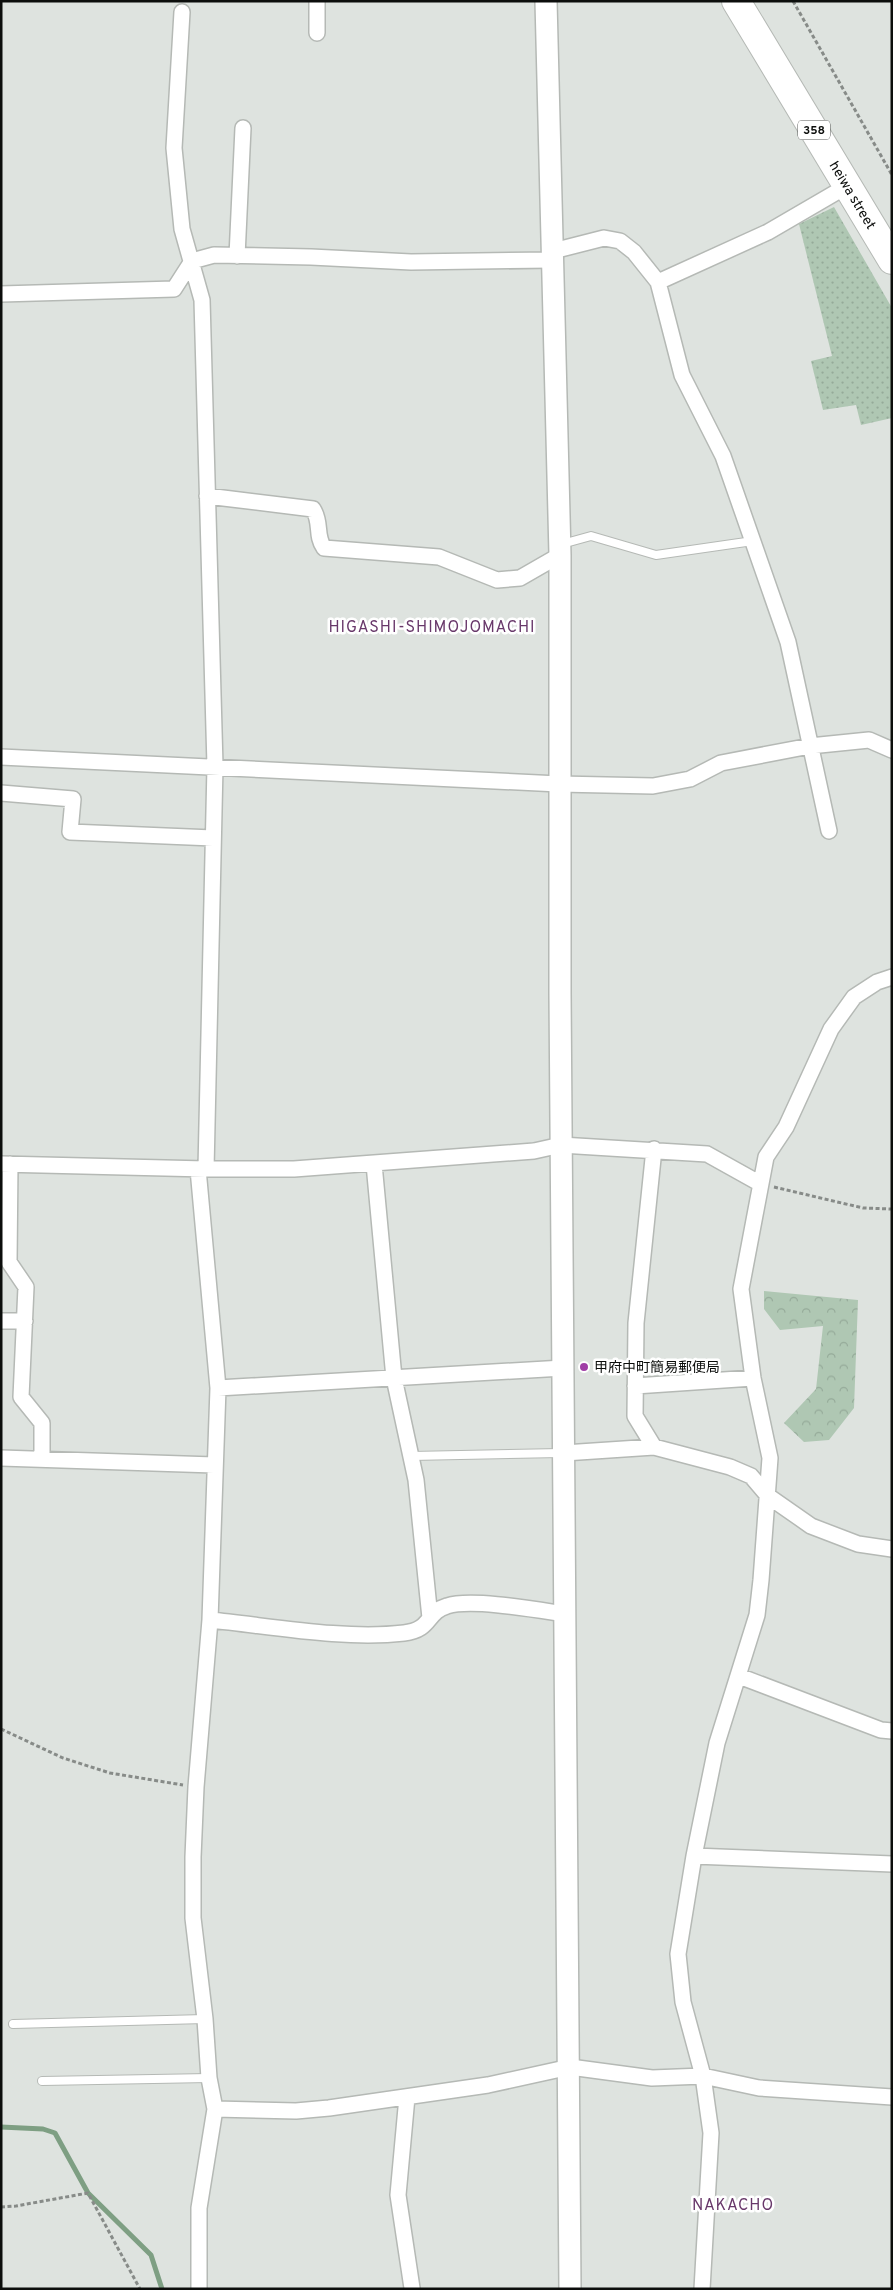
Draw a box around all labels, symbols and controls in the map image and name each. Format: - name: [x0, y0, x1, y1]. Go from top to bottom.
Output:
- road number: 358: [798, 120, 830, 140]
- street label: heiwa street: [825, 159, 879, 233]
- district label: HIGASHI-SHIMOJOMACHI: [328, 618, 536, 638]
- place label: 甲府中町簡易郵便局: [594, 1360, 720, 1377]
- marker: 甲府中町簡易郵便局: [578, 1361, 590, 1373]
- district label: NAKACHO: [692, 2196, 774, 2216]

